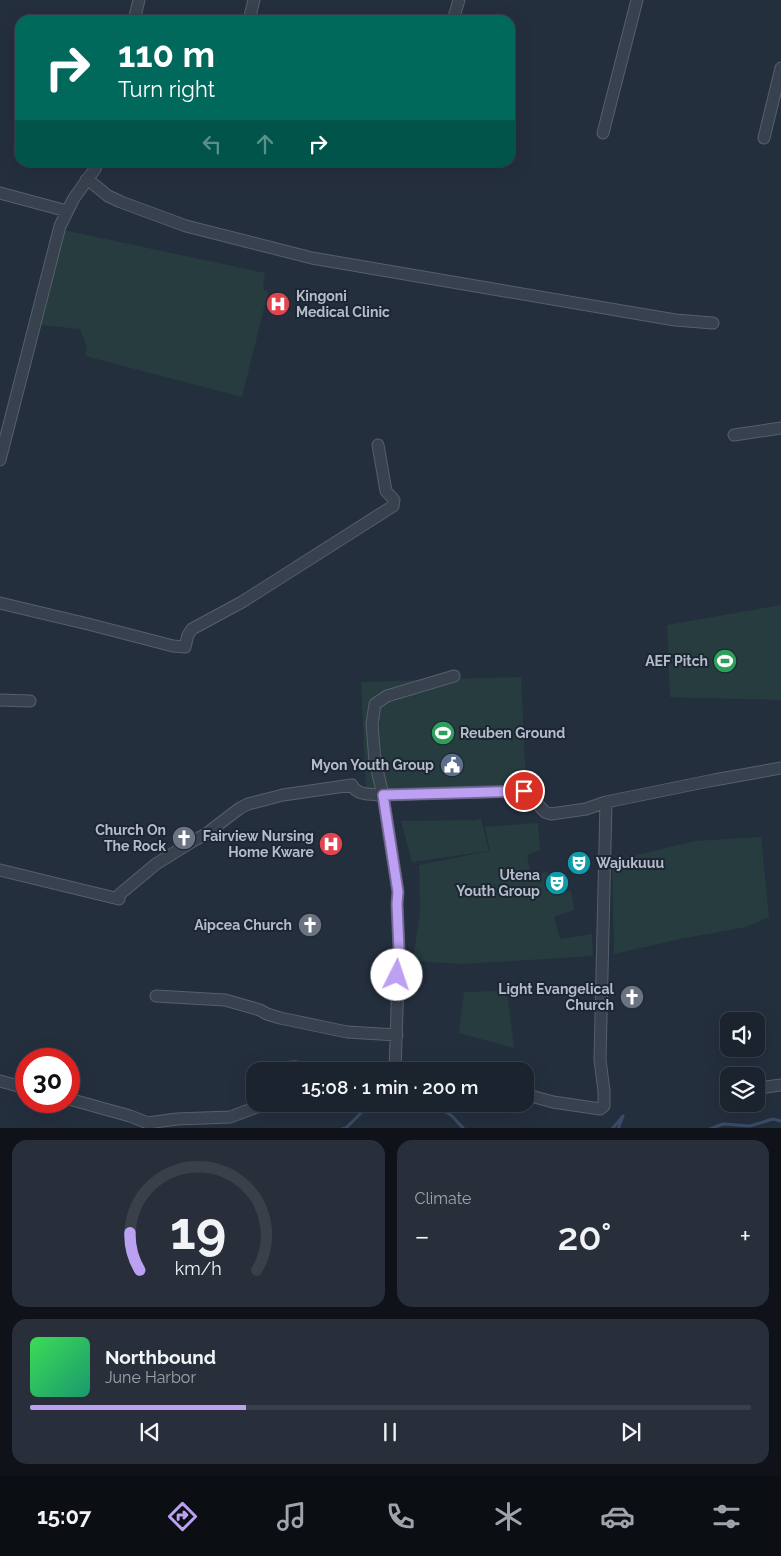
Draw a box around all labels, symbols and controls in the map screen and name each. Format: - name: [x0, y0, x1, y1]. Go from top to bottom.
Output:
- text: 110 m: [118, 34, 215, 75]
- icon: right: [35, 35, 100, 100]
- text: Turn right: [118, 76, 215, 102]
- icon: left: [198, 130, 226, 158]
- icon: ahead: [251, 130, 279, 158]
- icon: right: [304, 130, 332, 158]
- place label: Kingoni Medical Clinic: [296, 288, 390, 320]
- hospital icon: Kingoni Medical Clinic: [265, 291, 291, 317]
- sports icon: AEF Pitch: [712, 648, 738, 674]
- place label: AEF Pitch: [645, 653, 708, 669]
- sports icon: Reuben Ground: [430, 720, 456, 746]
- place label: Reuben Ground: [460, 725, 565, 741]
- public building icon: Myon Youth Group: [439, 752, 465, 778]
- place label: Myon Youth Group: [311, 757, 434, 773]
- pin: [503, 770, 545, 812]
- icon: arrive: [510, 777, 538, 805]
- place label: Church On The Rock: [95, 822, 166, 854]
- church icon: Church On The Rock: [171, 825, 197, 851]
- place label: Fairview Nursing Home Kware: [203, 828, 315, 860]
- hospital icon: Fairview Nursing Home Kware: [318, 831, 344, 857]
- theatre icon: Wajukuuu: [566, 850, 592, 876]
- place label: Wajukuuu: [596, 855, 664, 871]
- place label: Utena Youth Group: [456, 867, 540, 899]
- theatre icon: Utena Youth Group: [544, 870, 570, 896]
- church icon: Aipcea Church: [297, 912, 323, 938]
- place label: Aipcea Church: [194, 917, 292, 933]
- position arrow: [370, 948, 422, 1000]
- place label: Light Evangelical Church: [498, 981, 615, 1013]
- church icon: Light Evangelical Church: [619, 984, 645, 1010]
- map controls: [720, 1012, 765, 1112]
- button: sound: [720, 1012, 765, 1057]
- speed limit sign: 30: [15, 1048, 80, 1113]
- button: layers: [720, 1067, 765, 1112]
- text: 15:08 · 1 min · 200 m: [302, 1076, 478, 1098]
- text: Climate: [415, 1189, 471, 1208]
- text: 19: [170, 1200, 226, 1261]
- text: 20°: [557, 1214, 612, 1259]
- text: −: [415, 1220, 430, 1253]
- text: +: [739, 1220, 751, 1253]
- text: km/h: [175, 1258, 222, 1279]
- text: Northbound: [105, 1346, 216, 1368]
- text: June Harbor: [105, 1368, 196, 1387]
- icon: previous: [136, 1418, 164, 1446]
- icon: pause: [376, 1418, 404, 1446]
- icon: next: [617, 1418, 645, 1446]
- icon: directions: [165, 1499, 200, 1534]
- icon: music: [274, 1499, 309, 1534]
- icon: phone: [383, 1499, 418, 1534]
- icon: climate: [491, 1499, 526, 1534]
- icon: car: [600, 1499, 635, 1534]
- icon: filters: [709, 1499, 744, 1534]
- text: 15:07: [37, 1503, 91, 1529]

